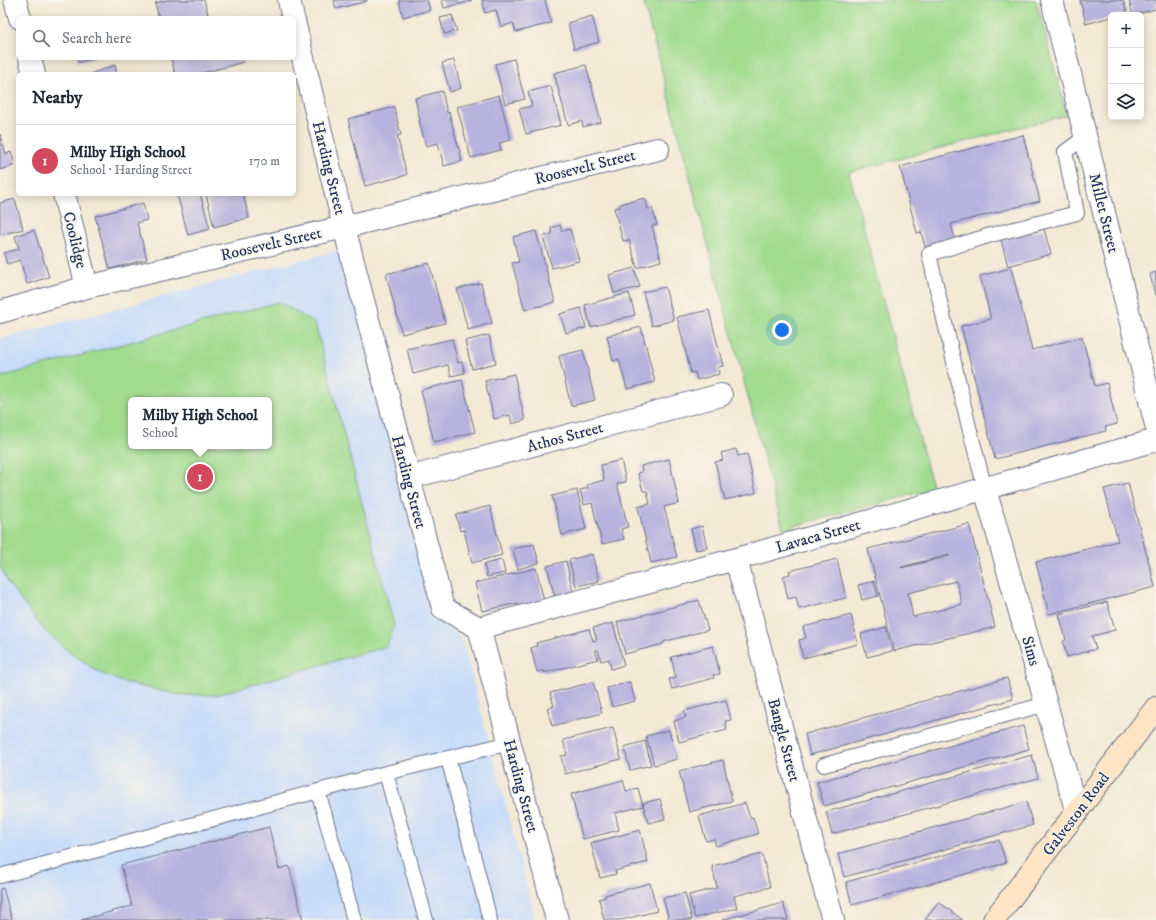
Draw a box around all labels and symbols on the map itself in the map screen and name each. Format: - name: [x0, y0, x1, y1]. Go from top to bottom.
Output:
- street label: Harding Street: [308, 119, 350, 217]
- street label: Roosevelt Street: [533, 145, 637, 189]
- street label: Millet Street: [1084, 171, 1124, 255]
- street label: Coolidge: [58, 210, 92, 271]
- street label: Roosevelt Street: [219, 223, 323, 265]
- your location: [772, 320, 792, 340]
- street label: Athos Street: [525, 417, 605, 457]
- street label: Harding Street: [387, 433, 431, 531]
- pin: 1: [187, 462, 213, 492]
- street label: Lavaca Street: [773, 514, 863, 558]
- street label: Sims: [1017, 634, 1045, 668]
- street label: Bangle Street: [763, 696, 805, 784]
- street label: Harding Street: [499, 737, 543, 835]
- street label: Galveston Road: [1038, 768, 1114, 860]

